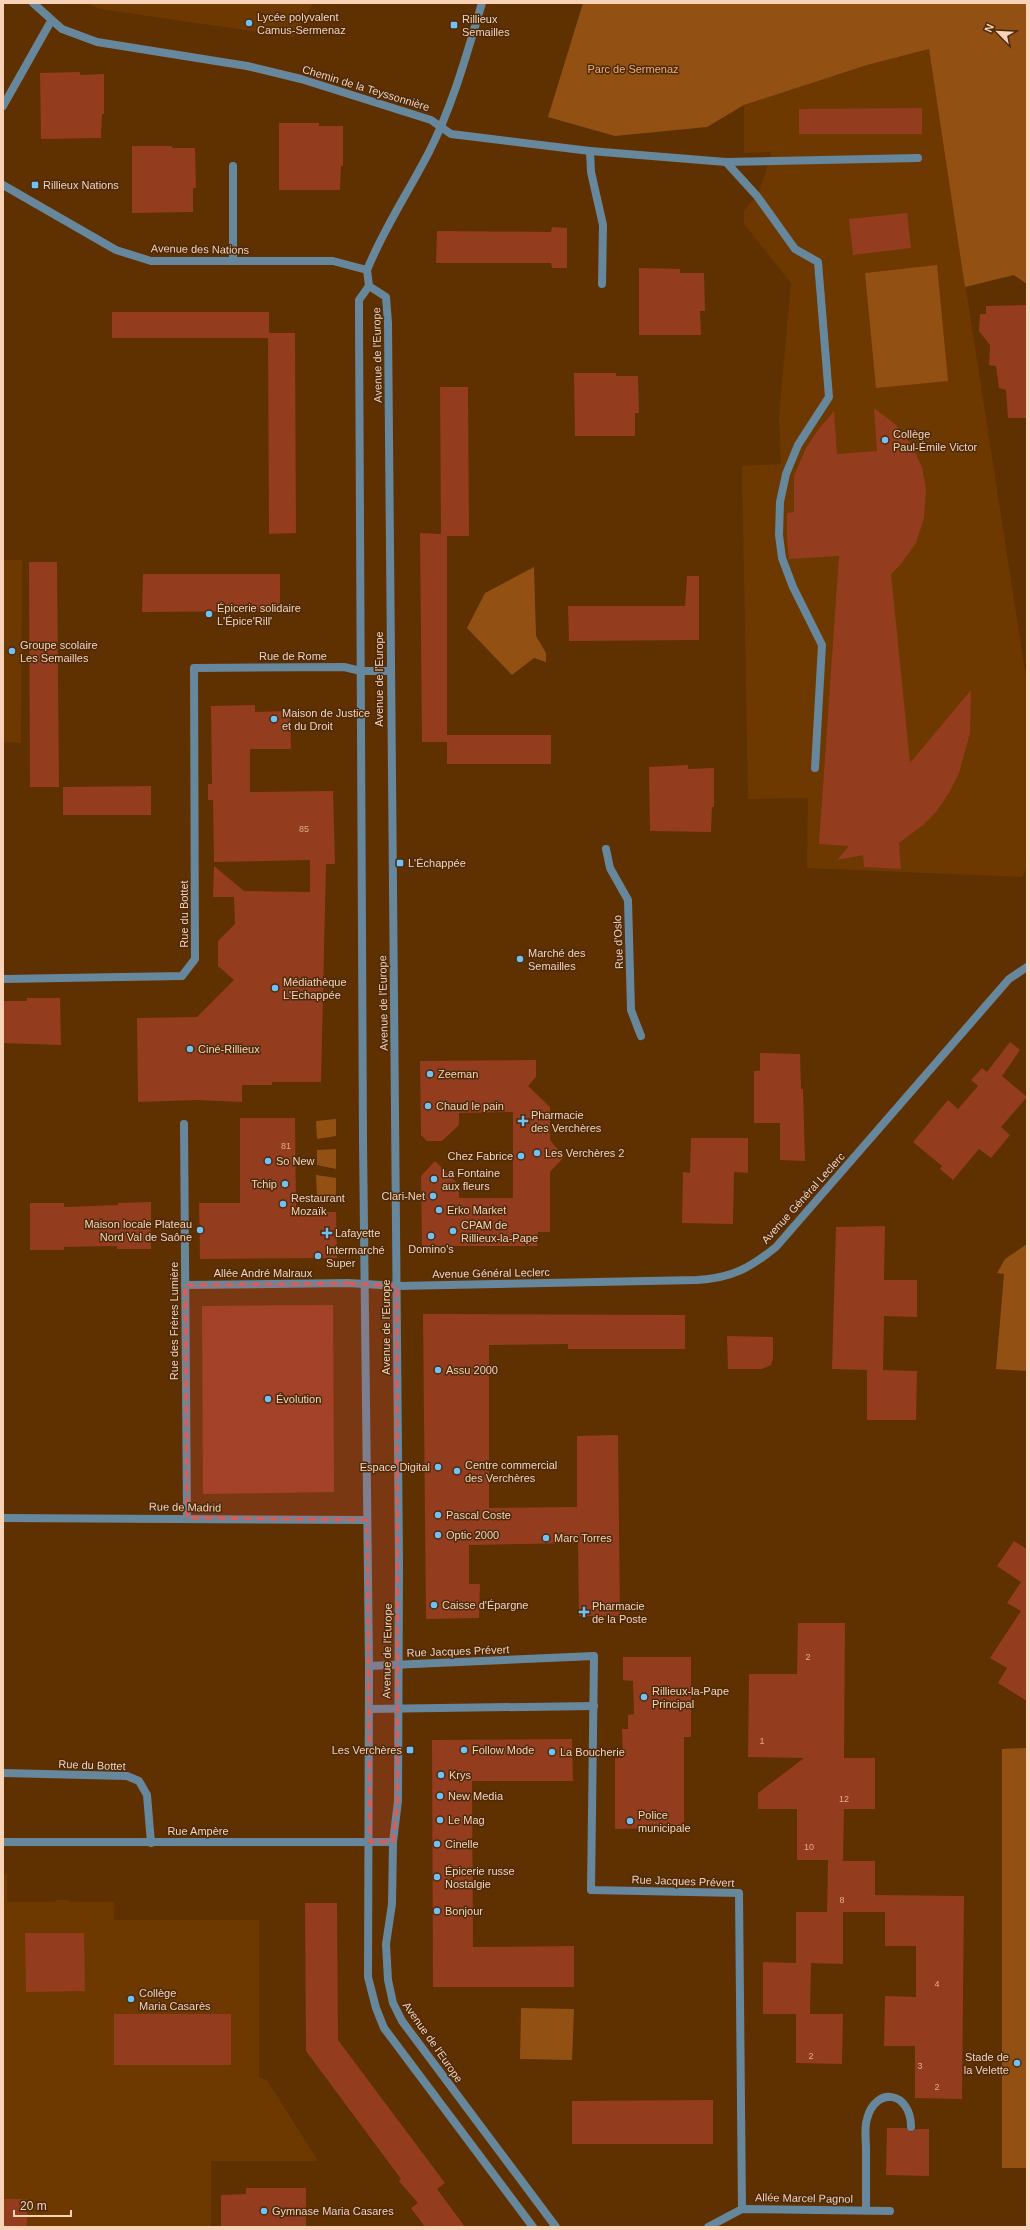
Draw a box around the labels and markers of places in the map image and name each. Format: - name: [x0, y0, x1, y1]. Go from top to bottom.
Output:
- place label: Lycée polyvalent Camus-Sermenaz: [257, 11, 346, 36]
- place label: Rillieux Semailles: [462, 13, 510, 38]
- marker: Lycée polyvalent Camus-Sermenaz: [244, 18, 254, 28]
- marker: Rillieux Semailles: [449, 20, 459, 30]
- place label: Rillieux Nations: [43, 179, 119, 191]
- marker: Rillieux Nations: [30, 180, 40, 190]
- place label: Collège Paul-Émile Victor: [893, 428, 977, 453]
- marker: Collège Paul-Émile Victor: [880, 435, 890, 445]
- place label: Épicerie solidaire L'Épice'Rill': [217, 602, 301, 627]
- marker: Épicerie solidaire L'Épice'Rill': [204, 609, 214, 619]
- place label: Groupe scolaire Les Semailles: [20, 639, 98, 664]
- marker: Groupe scolaire Les Semailles: [7, 646, 17, 656]
- place label: Maison de Justice et du Droit: [282, 707, 370, 732]
- marker: Maison de Justice et du Droit: [269, 714, 279, 724]
- place label: L'Échappée: [408, 857, 466, 869]
- marker: L'Échappée: [395, 858, 405, 868]
- place label: Marché des Semailles: [528, 947, 586, 972]
- marker: Marché des Semailles: [515, 954, 525, 964]
- place label: Médiathèque L'Echappée: [283, 976, 347, 1001]
- marker: Médiathèque L'Echappée: [270, 983, 280, 993]
- place label: Ciné-Rillieux: [198, 1043, 260, 1055]
- marker: Ciné-Rillieux: [185, 1044, 195, 1054]
- place label: Zeeman: [438, 1068, 478, 1080]
- marker: Zeeman: [425, 1069, 435, 1079]
- place label: Chaud le pain: [436, 1100, 504, 1112]
- marker: Chaud le pain: [423, 1101, 433, 1111]
- place label: Pharmacie des Verchères: [531, 1109, 602, 1134]
- marker: Pharmacie des Verchères: [518, 1116, 528, 1126]
- place label: Les Verchères 2: [545, 1147, 625, 1159]
- marker: Les Verchères 2: [532, 1148, 542, 1158]
- place label: Chez Fabrice: [448, 1150, 513, 1162]
- marker: Chez Fabrice: [516, 1151, 526, 1161]
- place label: So New: [276, 1155, 315, 1167]
- marker: So New: [263, 1156, 273, 1166]
- place label: La Fontaine aux fleurs: [442, 1167, 500, 1192]
- marker: La Fontaine aux fleurs: [429, 1174, 439, 1184]
- place label: Tchip: [251, 1178, 277, 1190]
- marker: Tchip: [280, 1179, 290, 1189]
- place label: Clari-Net: [382, 1190, 425, 1202]
- marker: Clari-Net: [428, 1191, 438, 1201]
- place label: Restaurant Mozaïk: [291, 1192, 345, 1217]
- marker: Restaurant Mozaïk: [278, 1199, 288, 1209]
- place label: Erko Market: [447, 1204, 506, 1216]
- marker: Erko Market: [434, 1205, 444, 1215]
- place label: Maison locale Plateau Nord Val de Saône: [84, 1218, 192, 1243]
- place label: CPAM de Rillieux-la-Pape: [461, 1219, 538, 1244]
- marker: Maison locale Plateau Nord Val de Saône: [195, 1225, 205, 1235]
- marker: CPAM de Rillieux-la-Pape: [448, 1226, 458, 1236]
- place label: Lafayette: [335, 1227, 380, 1239]
- marker: Lafayette: [322, 1228, 332, 1238]
- marker: Domino's: [426, 1231, 436, 1241]
- place label: Domino's: [408, 1243, 454, 1255]
- place label: Intermarché Super: [326, 1244, 385, 1269]
- marker: Intermarché Super: [313, 1251, 323, 1261]
- place label: Assu 2000: [446, 1364, 498, 1376]
- marker: Assu 2000: [433, 1365, 443, 1375]
- place label: Évolution: [276, 1393, 321, 1405]
- marker: Évolution: [263, 1394, 273, 1404]
- place label: Centre commercial des Verchères: [465, 1459, 557, 1484]
- place label: Espace Digital: [360, 1461, 430, 1473]
- marker: Espace Digital: [433, 1462, 443, 1472]
- marker: Centre commercial des Verchères: [452, 1466, 462, 1476]
- place label: Pascal Coste: [446, 1509, 511, 1521]
- marker: Pascal Coste: [433, 1510, 443, 1520]
- place label: Optic 2000: [446, 1529, 499, 1541]
- marker: Optic 2000: [433, 1530, 443, 1540]
- place label: Marc Torres: [554, 1532, 612, 1544]
- marker: Marc Torres: [541, 1533, 551, 1543]
- place label: Caisse d'Épargne: [442, 1599, 529, 1611]
- marker: Caisse d'Épargne: [429, 1600, 439, 1610]
- place label: Pharmacie de la Poste: [592, 1600, 647, 1625]
- marker: Pharmacie de la Poste: [579, 1607, 589, 1617]
- place label: Rillieux-la-Pape Principal: [652, 1685, 729, 1710]
- marker: Rillieux-la-Pape Principal: [639, 1692, 649, 1702]
- place label: Les Verchères: [332, 1744, 402, 1756]
- place label: Follow Mode: [472, 1744, 534, 1756]
- marker: Les Verchères: [405, 1745, 415, 1755]
- marker: Follow Mode: [459, 1745, 469, 1755]
- place label: La Boucherie: [560, 1746, 625, 1758]
- marker: La Boucherie: [547, 1747, 557, 1757]
- place label: Krys: [449, 1769, 472, 1781]
- marker: Krys: [436, 1770, 446, 1780]
- place label: New Media: [448, 1790, 504, 1802]
- marker: New Media: [435, 1791, 445, 1801]
- place label: Police municipale: [638, 1809, 691, 1834]
- place label: Le Mag: [448, 1814, 485, 1826]
- marker: Le Mag: [435, 1815, 445, 1825]
- marker: Police municipale: [625, 1816, 635, 1826]
- place label: Cinelle: [445, 1838, 479, 1850]
- marker: Cinelle: [432, 1839, 442, 1849]
- place label: Épicerie russe Nostalgie: [445, 1865, 515, 1890]
- marker: Épicerie russe Nostalgie: [432, 1872, 442, 1882]
- place label: Bonjour: [445, 1905, 483, 1917]
- marker: Bonjour: [432, 1906, 442, 1916]
- place label: Collège Maria Casarès: [139, 1987, 211, 2012]
- marker: Collège Maria Casarès: [126, 1994, 136, 2004]
- place label: Stade de la Velette: [964, 2051, 1009, 2076]
- marker: Stade de la Velette: [1012, 2058, 1022, 2068]
- place label: Gymnase Maria Casares: [272, 2205, 394, 2217]
- marker: Gymnase Maria Casares: [259, 2206, 269, 2216]

